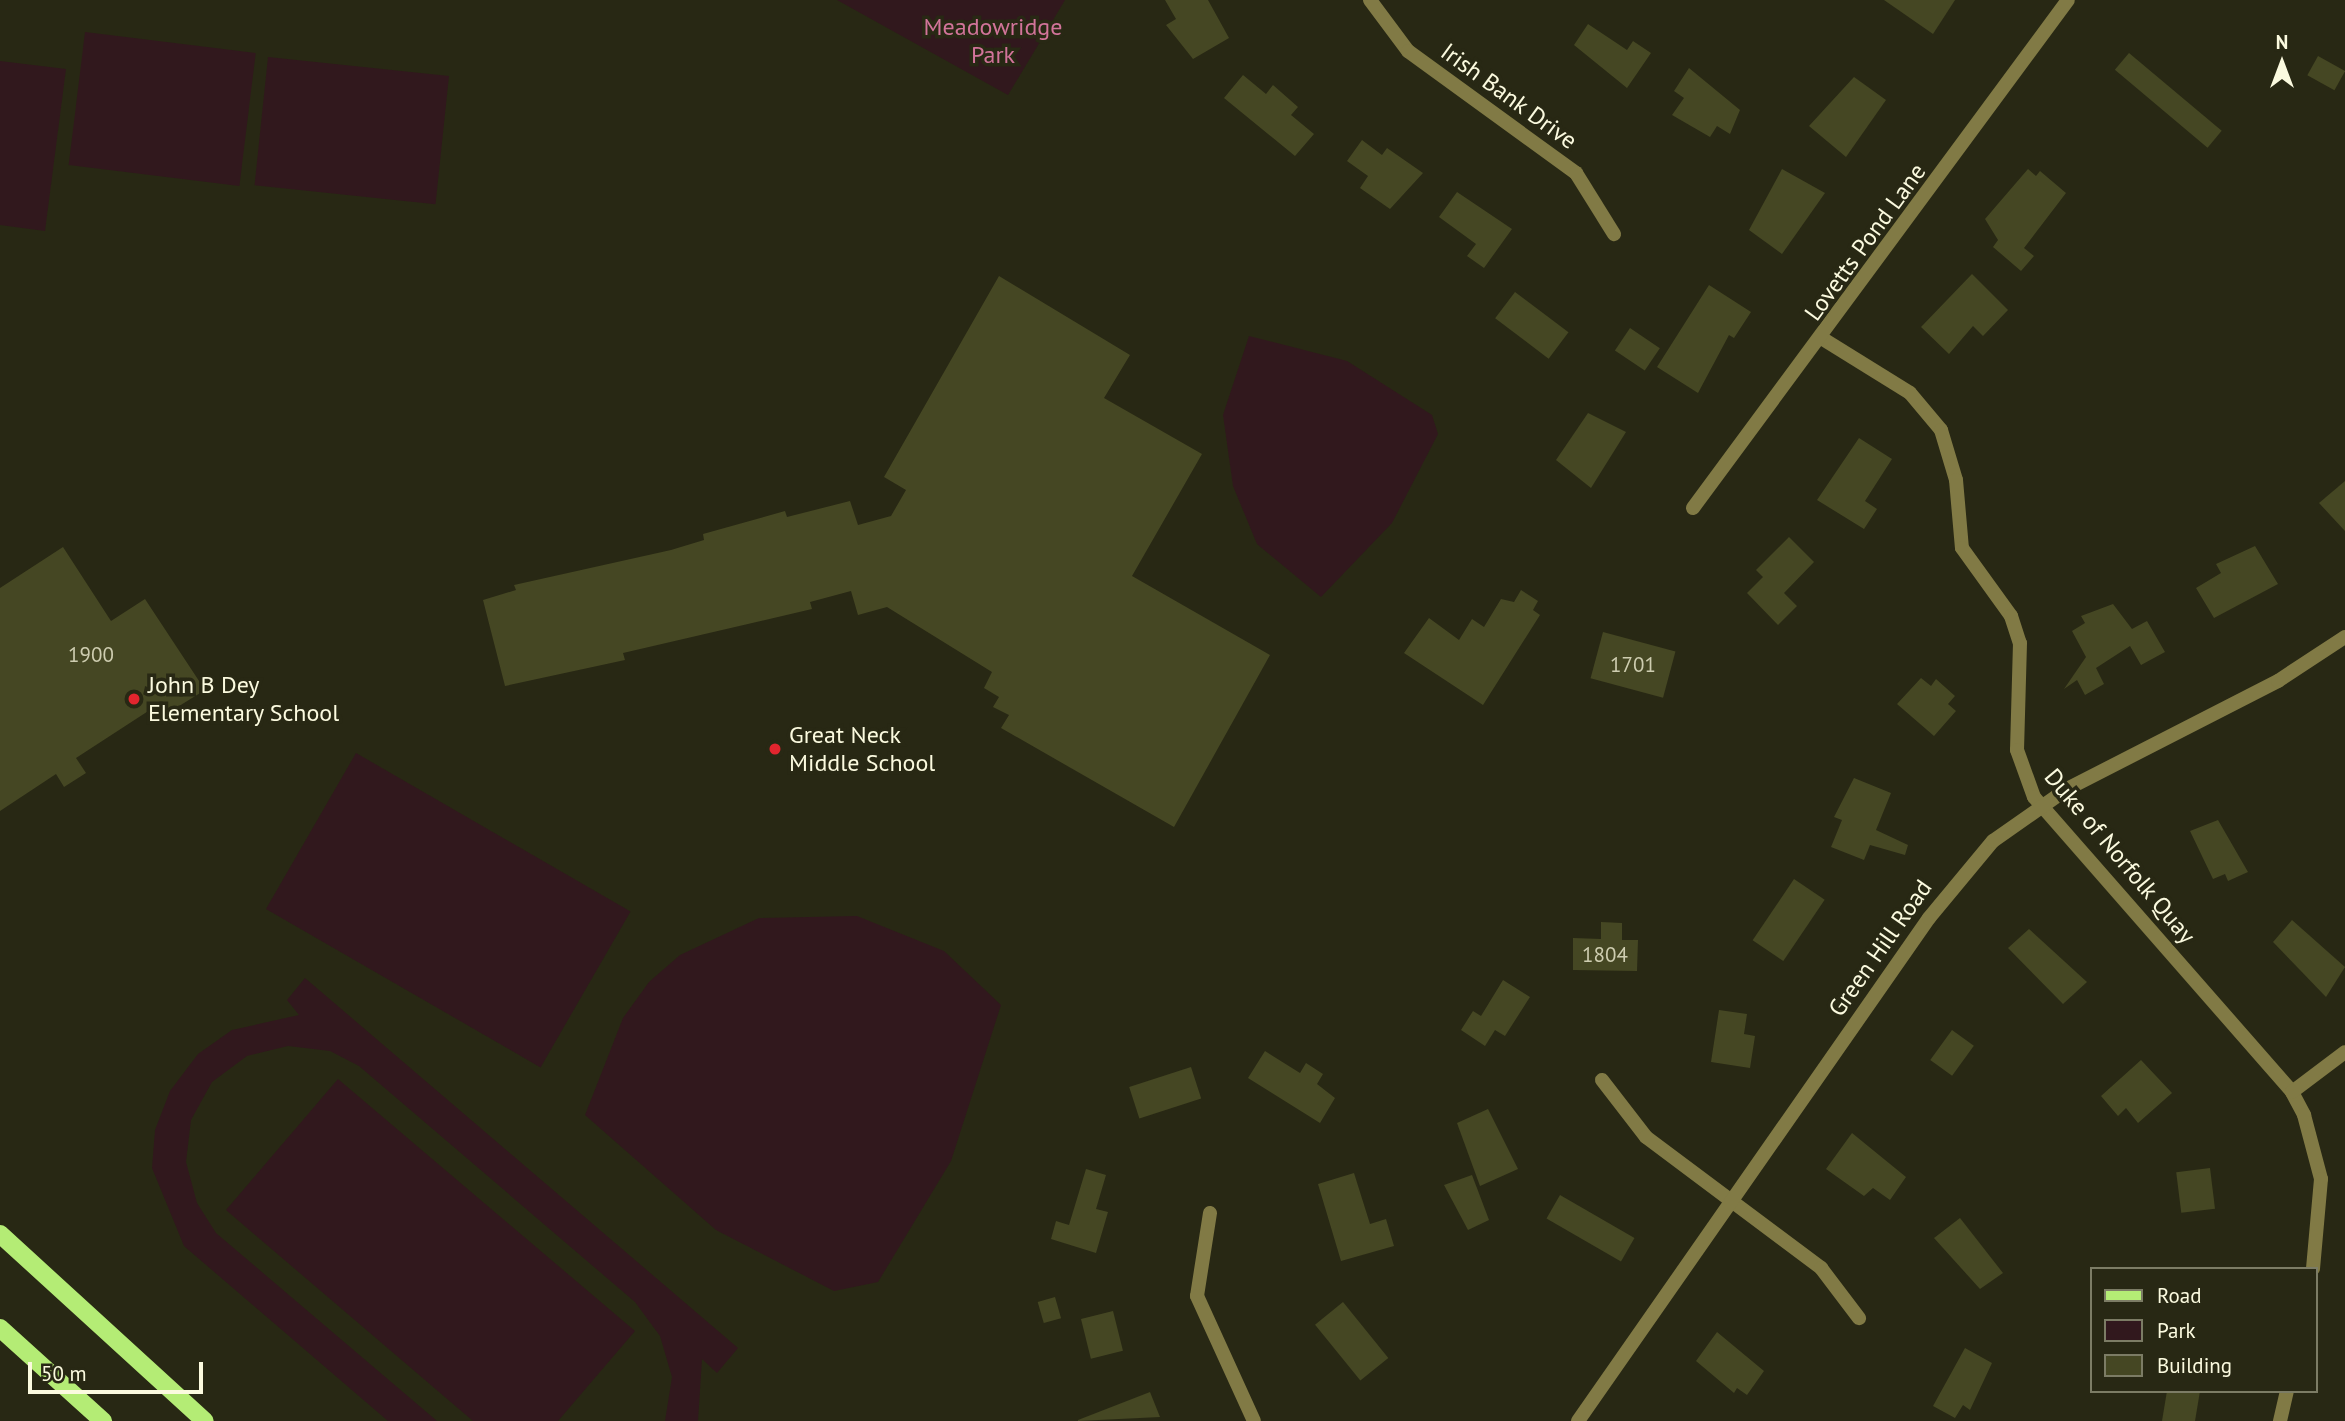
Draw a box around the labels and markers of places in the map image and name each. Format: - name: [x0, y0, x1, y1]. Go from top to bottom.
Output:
- place label: John B Dey Elementary School: [148, 671, 340, 727]
- marker: John B Dey Elementary School: [126, 691, 142, 707]
- place label: Great Neck Middle School: [789, 721, 935, 777]
- marker: Great Neck Middle School: [767, 741, 783, 757]

